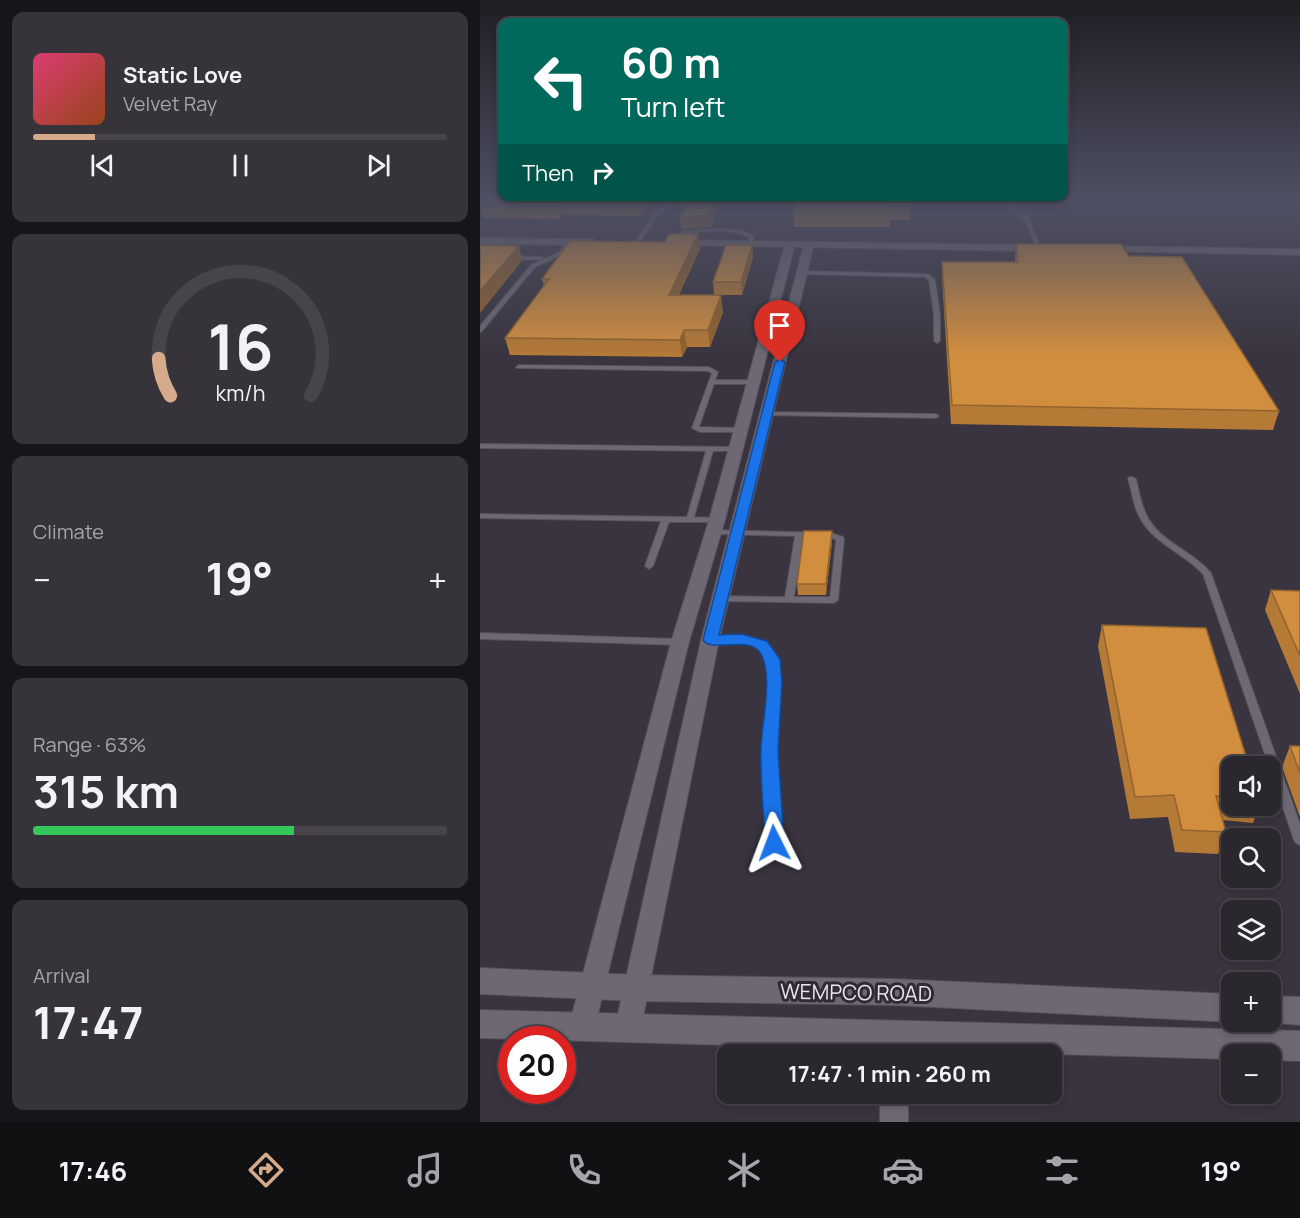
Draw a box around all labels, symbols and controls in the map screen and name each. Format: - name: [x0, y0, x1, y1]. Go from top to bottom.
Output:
- text: 60 m: [621, 33, 721, 91]
- icon: left: [522, 42, 600, 120]
- text: Static Love: [123, 60, 242, 90]
- text: Turn left: [621, 88, 725, 125]
- text: Velvet Ray: [123, 90, 217, 117]
- icon: previous: [86, 149, 119, 182]
- icon: pause: [224, 149, 257, 182]
- icon: next: [362, 149, 395, 182]
- icon: right: [586, 156, 619, 189]
- text: Then: [522, 158, 574, 188]
- pin: [754, 300, 805, 362]
- text: 16: [207, 303, 273, 389]
- icon: arrive: [763, 309, 796, 342]
- text: km/h: [215, 378, 265, 407]
- text: Climate: [33, 518, 104, 545]
- text: 19°: [205, 547, 273, 609]
- text: −: [33, 557, 51, 602]
- text: +: [428, 557, 447, 602]
- text: Range · 63%: [33, 731, 146, 758]
- map controls: [1221, 756, 1281, 1104]
- button: sound: [1221, 756, 1281, 816]
- text: 315 km: [33, 760, 179, 822]
- position arrow: [742, 811, 806, 875]
- button: search: [1221, 828, 1281, 888]
- button: layers: [1221, 900, 1281, 960]
- text: Arrival: [33, 962, 90, 989]
- button: +: [1221, 972, 1281, 1032]
- street label: WEMPCO ROAD: [780, 977, 932, 1007]
- text: 17:47: [33, 991, 144, 1053]
- speed limit sign: 20: [498, 1026, 576, 1104]
- button: −: [1221, 1044, 1281, 1104]
- text: 17:47 · 1 min · 260 m: [788, 1059, 991, 1089]
- icon: directions: [245, 1149, 287, 1191]
- icon: music: [404, 1149, 446, 1191]
- icon: phone: [563, 1149, 605, 1191]
- icon: climate: [723, 1149, 765, 1191]
- icon: car: [882, 1149, 924, 1191]
- icon: filters: [1041, 1149, 1083, 1191]
- text: 17:46: [59, 1152, 127, 1189]
- text: 19°: [1201, 1152, 1241, 1189]

